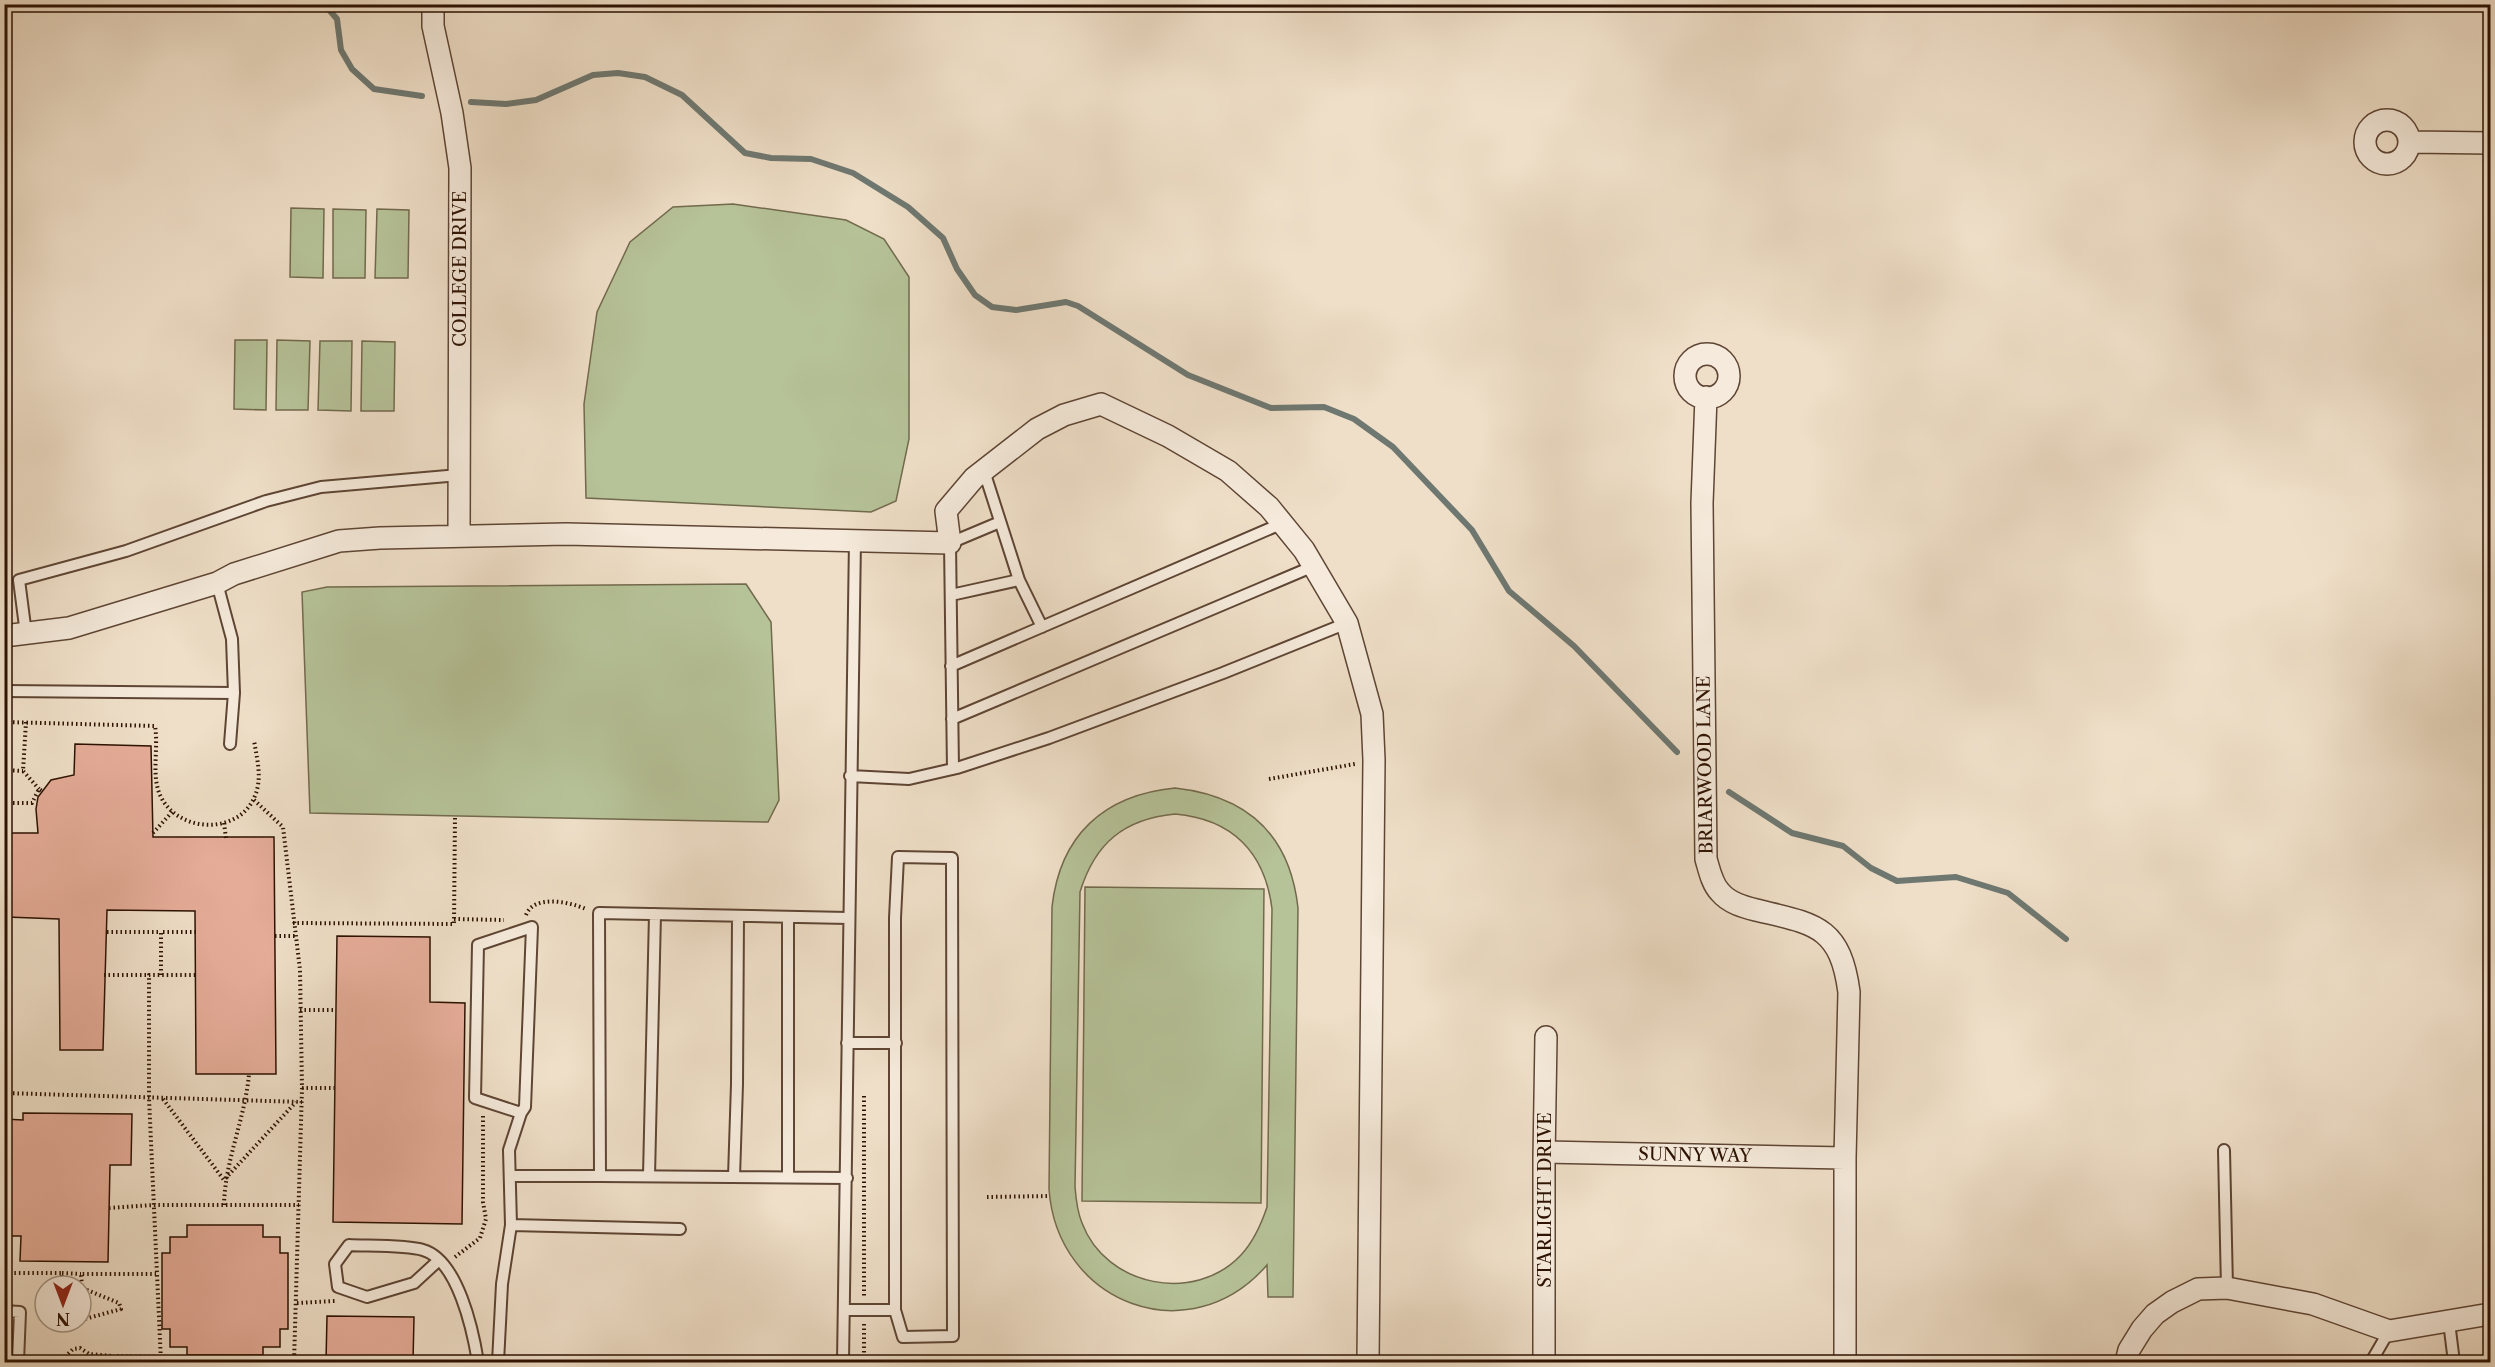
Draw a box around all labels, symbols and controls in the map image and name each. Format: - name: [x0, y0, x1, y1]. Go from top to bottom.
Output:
- street label: COLLEGE DRIVE: [449, 191, 471, 347]
- street label: BRIARWOOD LANE: [1692, 675, 1718, 855]
- street label: STARLIGHT DRIVE: [1534, 1112, 1556, 1288]
- street label: SUNNY WAY: [1638, 1143, 1753, 1167]
- north arrow: [33, 1274, 93, 1334]
- text: N: [56, 1309, 70, 1329]

